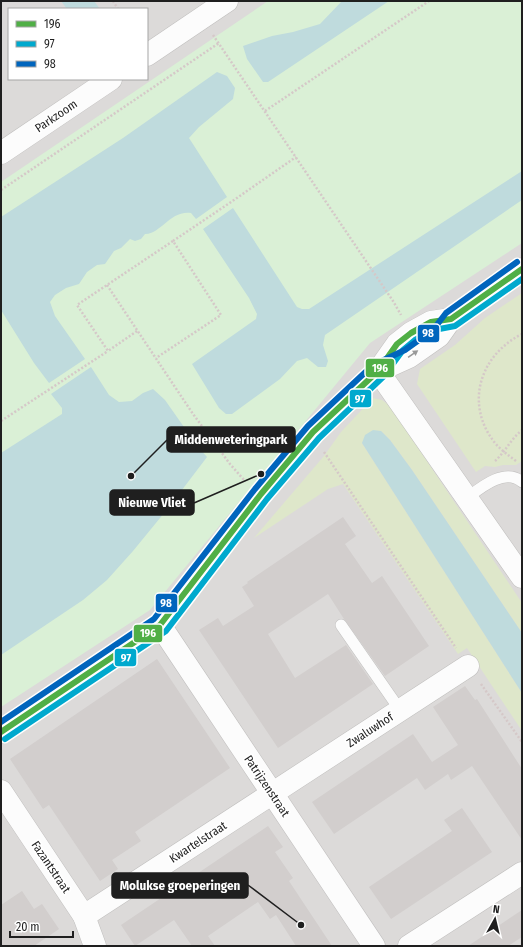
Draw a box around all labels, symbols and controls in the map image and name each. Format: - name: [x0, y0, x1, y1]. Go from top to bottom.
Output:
- legend: [8, 8, 148, 80]
- text: 196: [44, 17, 61, 31]
- text: 97: [44, 37, 55, 51]
- text: 98: [44, 57, 56, 71]
- street label: Parkzoom: [32, 97, 80, 135]
- line badge: 98: [417, 324, 440, 343]
- text: 98: [422, 327, 434, 340]
- one-way arrow: [408, 350, 418, 358]
- line badge: 196: [365, 358, 395, 378]
- text: 196: [372, 362, 388, 375]
- line badge: 97: [349, 389, 372, 408]
- text: 97: [355, 393, 365, 406]
- callout: Middenweteringpark: [167, 427, 295, 452]
- text: Middenweteringpark: [175, 432, 288, 447]
- callout: Nieuwe Vliet: [110, 490, 194, 515]
- text: Nieuwe Vliet: [118, 495, 186, 510]
- line badge: 98: [155, 593, 178, 613]
- text: 98: [160, 597, 172, 610]
- line badge: 196: [133, 624, 163, 643]
- text: 196: [140, 627, 156, 640]
- line badge: 97: [114, 648, 137, 667]
- text: 97: [121, 652, 131, 665]
- street label: Zwaluwhof: [344, 709, 397, 750]
- street label: Patrijzenstraat: [241, 753, 293, 819]
- street label: Kwartelstraat: [167, 818, 229, 866]
- street label: Fazantstraat: [29, 838, 74, 896]
- callout: Molukse groeperingen: [112, 873, 248, 898]
- text: Molukse groeperingen: [120, 878, 241, 893]
- north arrow: [475, 899, 515, 939]
- text: N: [492, 903, 500, 916]
- scale bar: [10, 913, 73, 939]
- text: 20 m: [16, 920, 40, 934]

